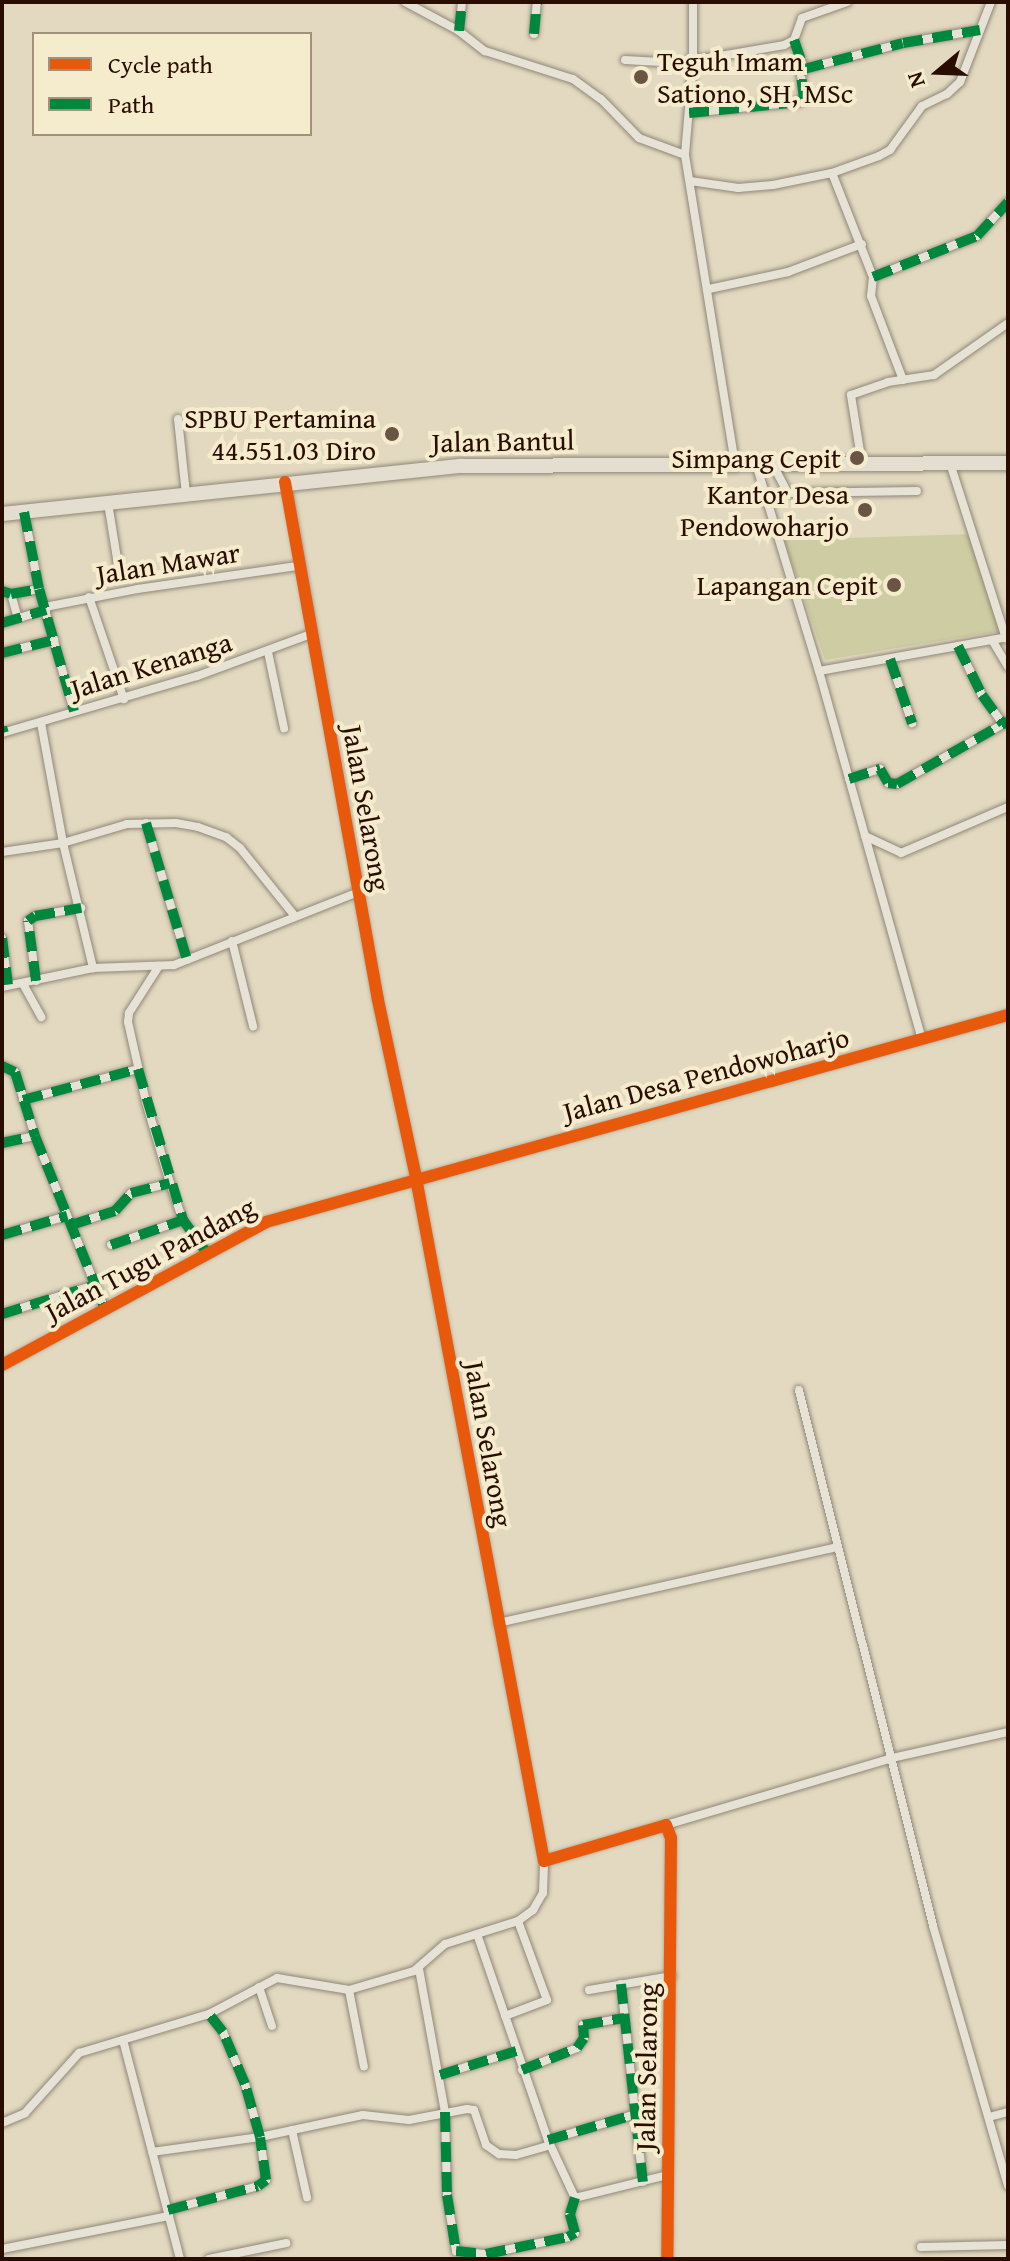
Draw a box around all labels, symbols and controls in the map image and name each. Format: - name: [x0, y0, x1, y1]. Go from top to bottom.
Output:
- legend: [32, 32, 312, 136]
- north arrow: [898, 32, 978, 112]
- place label: Teguh Imam Sationo, SH, MSc: [657, 44, 853, 110]
- text: Cycle path: [108, 47, 213, 82]
- marker: Teguh Imam Sationo, SH, MSc: [632, 68, 650, 86]
- text: N: [898, 68, 933, 92]
- text: Path: [108, 87, 154, 122]
- place label: SPBU Pertamina 44.551.03 Diro: [184, 401, 376, 467]
- street label: Jalan Bantul: [431, 423, 575, 459]
- marker: SPBU Pertamina 44.551.03 Diro: [383, 425, 401, 443]
- place label: Simpang Cepit: [671, 441, 841, 475]
- marker: Simpang Cepit: [848, 449, 866, 467]
- place label: Kantor Desa Pendowoharjo: [680, 477, 849, 543]
- marker: Kantor Desa Pendowoharjo: [856, 501, 874, 519]
- street label: Jalan Mawar: [94, 535, 242, 591]
- place label: Lapangan Cepit: [697, 568, 878, 602]
- marker: Lapangan Cepit: [885, 576, 903, 594]
- street label: Jalan Kenanga: [66, 625, 236, 705]
- street label: Jalan Selarong: [336, 722, 398, 894]
- street label: Jalan Desa Pendowoharjo: [559, 1020, 853, 1128]
- street label: Jalan Tugu Pandang: [39, 1189, 261, 1329]
- street label: Jalan Selarong: [458, 1358, 520, 1530]
- street label: Jalan Selarong: [628, 1983, 664, 2151]

